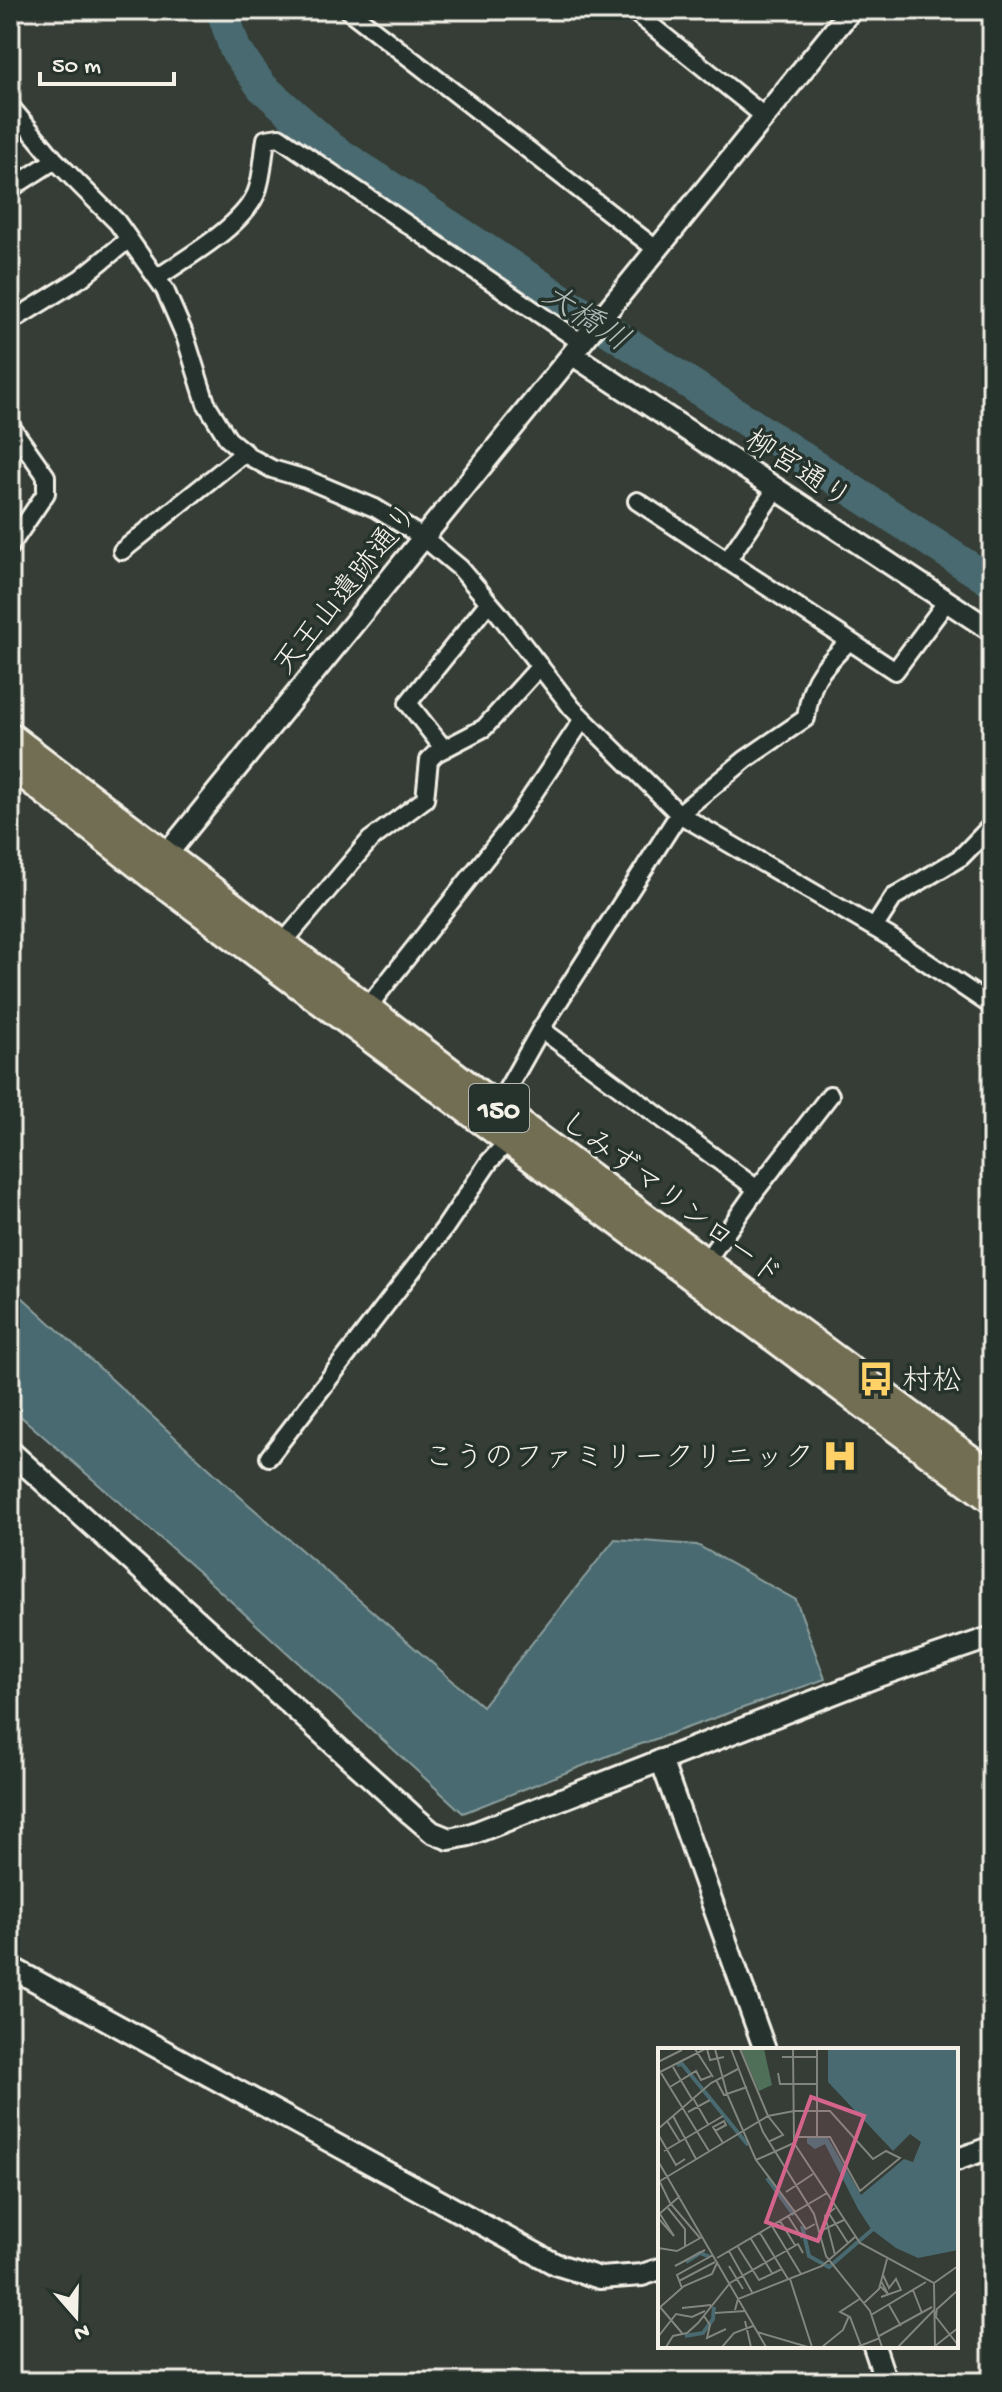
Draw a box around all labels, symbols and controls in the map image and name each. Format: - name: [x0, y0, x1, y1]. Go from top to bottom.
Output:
- scale bar: [40, 36, 174, 86]
- text: 50 m: [52, 53, 101, 82]
- water label: 大橋川: [534, 277, 635, 362]
- street label: 柳宮通り: [737, 423, 857, 519]
- street label: 天王山遺跡通り: [267, 497, 428, 683]
- road number: 150: [469, 1084, 529, 1132]
- street label: しみずマリンロード: [551, 1104, 788, 1295]
- bus stop icon: 村松: [857, 1360, 895, 1398]
- place label: 村松: [902, 1365, 962, 1401]
- hospital icon: こうのファミリークリニック: [821, 1437, 859, 1475]
- place label: こうのファミリークリニック: [424, 1443, 814, 1478]
- inset map: [658, 2048, 958, 2348]
- north arrow: [36, 2276, 116, 2356]
- text: N: [70, 2316, 93, 2346]

